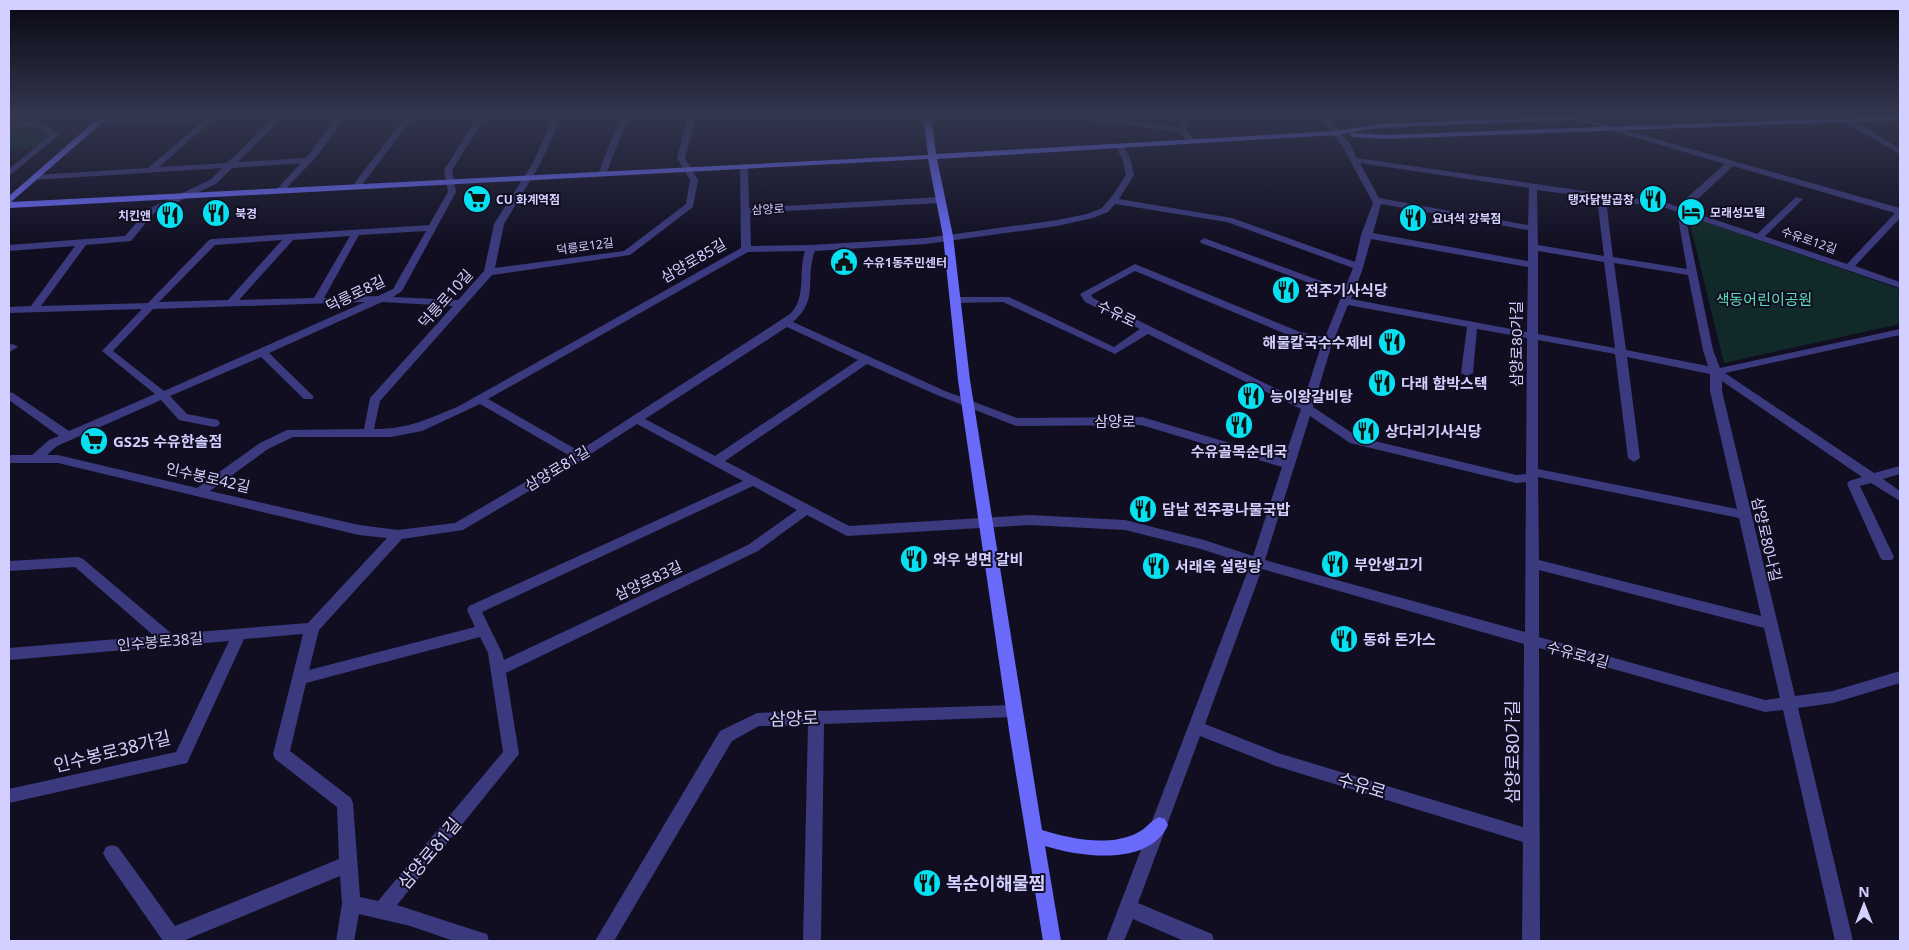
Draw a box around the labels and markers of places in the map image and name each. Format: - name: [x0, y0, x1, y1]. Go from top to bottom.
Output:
- supermarket icon: CU 화계역점: [462, 184, 492, 214]
- restaurant icon: 탱자닭발곱창: [1638, 184, 1668, 214]
- place label: CU 화계역점: [496, 191, 560, 208]
- place label: 탱자닭발곱창: [1568, 191, 1634, 208]
- hotel icon: 모래성모텔: [1676, 197, 1706, 227]
- restaurant icon: 북경: [201, 198, 231, 228]
- restaurant icon: 치킨앤: [155, 200, 185, 230]
- restaurant icon: 요녀석 강북점: [1398, 203, 1428, 233]
- place label: 모래성모텔: [1710, 204, 1765, 221]
- place label: 북경: [235, 205, 257, 222]
- place label: 치킨앤: [118, 207, 151, 224]
- place label: 요녀석 강북점: [1432, 210, 1501, 227]
- public building icon: 수유1동주민센터: [829, 247, 859, 277]
- place label: 수유1동주민센터: [863, 254, 947, 271]
- restaurant icon: 전주기사식당: [1271, 275, 1301, 305]
- place label: 전주기사식당: [1305, 280, 1388, 300]
- restaurant icon: 해물칼국수수제비: [1377, 327, 1407, 357]
- place label: 해물칼국수수제비: [1263, 332, 1373, 352]
- restaurant icon: 다래 함박스텍: [1367, 368, 1397, 398]
- place label: 다래 함박스텍: [1401, 373, 1488, 393]
- restaurant icon: 능이왕갈비탕: [1236, 381, 1266, 411]
- place label: 능이왕갈비탕: [1270, 386, 1353, 406]
- restaurant icon: 수유골목순대국: [1224, 410, 1254, 440]
- restaurant icon: 상다리기사식당: [1351, 416, 1381, 446]
- place label: 상다리기사식당: [1385, 421, 1482, 441]
- supermarket icon: GS25 수유한솔점: [79, 426, 109, 456]
- place label: GS25 수유한솔점: [113, 431, 222, 451]
- place label: 수유골목순대국: [1191, 441, 1287, 461]
- restaurant icon: 담날 전주콩나물국밥: [1128, 494, 1158, 524]
- place label: 담날 전주콩나물국밥: [1162, 499, 1290, 519]
- restaurant icon: 와우 냉면 갈비: [899, 544, 929, 574]
- place label: 와우 냉면 갈비: [933, 549, 1024, 569]
- restaurant icon: 부안생고기: [1320, 549, 1350, 579]
- restaurant icon: 서래옥 설렁탕: [1141, 551, 1171, 581]
- place label: 부안생고기: [1354, 554, 1423, 574]
- place label: 서래옥 설렁탕: [1175, 556, 1262, 576]
- restaurant icon: 동하 돈가스: [1329, 624, 1359, 654]
- place label: 동하 돈가스: [1363, 629, 1436, 649]
- restaurant icon: 복순이해물찜: [912, 868, 942, 898]
- place label: 복순이해물찜: [946, 871, 1045, 895]

